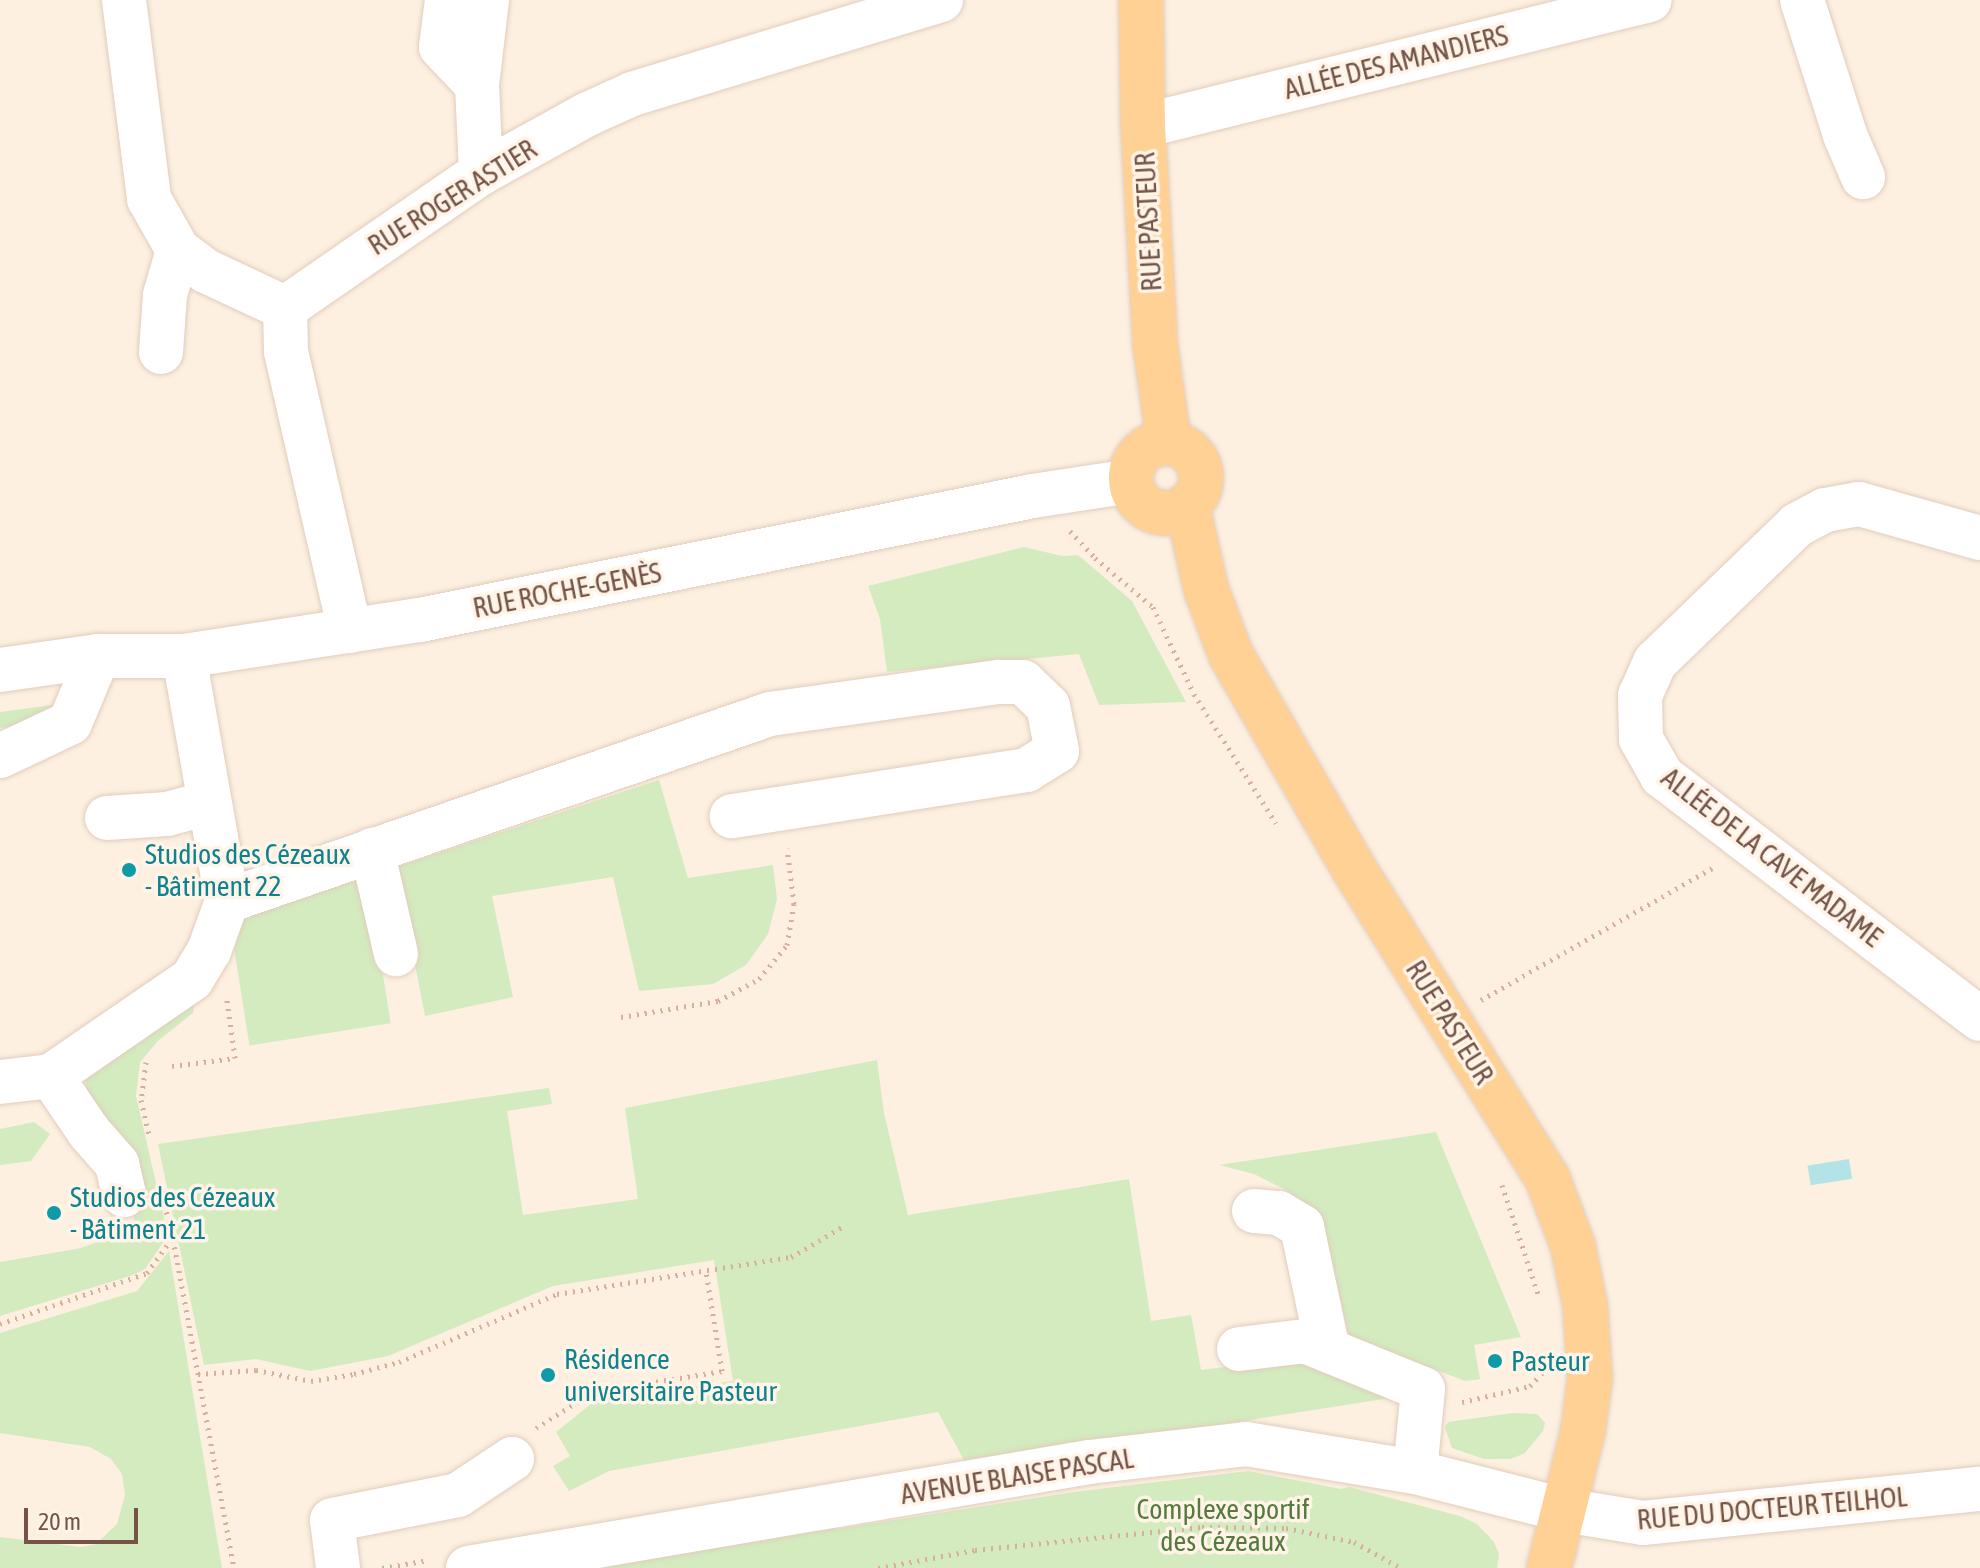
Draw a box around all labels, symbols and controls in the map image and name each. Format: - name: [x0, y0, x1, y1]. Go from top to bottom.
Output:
- street label: ALLÉE DES AMANDIERS: [1281, 18, 1511, 106]
- street label: RUE ROGER ASTIER: [362, 132, 542, 262]
- street label: RUE PASTEUR: [1128, 152, 1168, 292]
- street label: RUE ROCHE-GENÈS: [470, 555, 664, 625]
- street label: ALLÉE DE LA CAVE MADAME: [1655, 760, 1889, 954]
- place label: Studios des Cézeaux - Bâtiment 22: [145, 837, 350, 903]
- marker: Studios des Cézeaux - Bâtiment 22: [120, 861, 138, 879]
- street label: RUE PASTEUR: [1399, 954, 1501, 1090]
- place label: Studios des Cézeaux - Bâtiment 21: [70, 1180, 275, 1246]
- marker: Studios des Cézeaux - Bâtiment 21: [45, 1204, 63, 1222]
- place label: Résidence universitaire Pasteur: [564, 1342, 777, 1408]
- place label: Pasteur: [1511, 1344, 1589, 1378]
- marker: Pasteur: [1486, 1352, 1504, 1370]
- marker: Résidence universitaire Pasteur: [539, 1366, 557, 1384]
- street label: AVENUE BLAISE PASCAL: [898, 1441, 1136, 1511]
- street label: RUE DU DOCTEUR TEILHOL: [1635, 1479, 1909, 1537]
- scale bar: [28, 1492, 142, 1542]
- park label: Complexe sportif des Cézeaux: [1137, 1492, 1309, 1558]
- text: 20 m: [38, 1508, 81, 1535]

